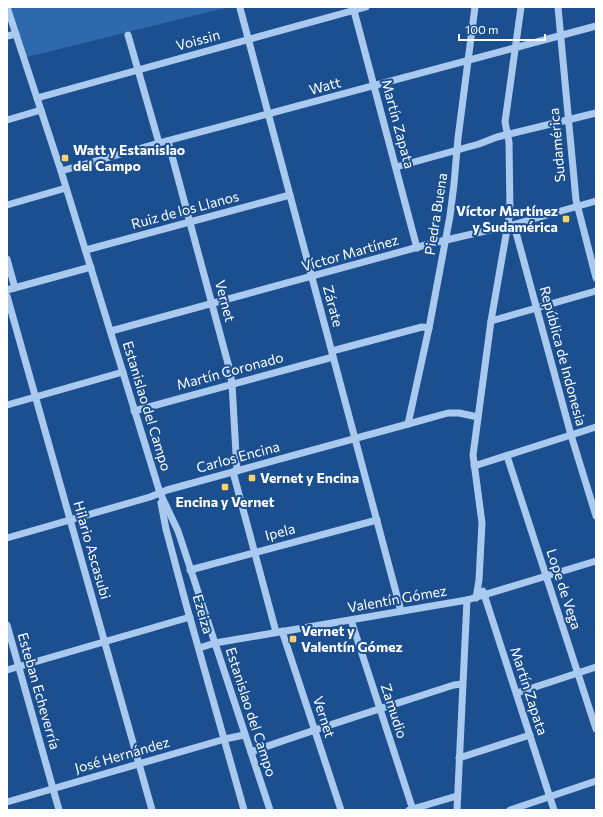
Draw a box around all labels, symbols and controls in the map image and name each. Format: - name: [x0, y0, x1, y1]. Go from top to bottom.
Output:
- scale bar: [459, 16, 545, 42]
- text: 100 m: [465, 22, 499, 36]
- street label: Voissin: [174, 25, 222, 54]
- street label: Watt: [307, 73, 343, 98]
- street label: Martín Zapata: [378, 77, 419, 170]
- street label: Sudamérica: [545, 107, 568, 183]
- place label: Watt y Estanislao del Campo: [73, 141, 185, 174]
- marker: Watt y Estanislao del Campo: [60, 153, 70, 163]
- street label: Piedra Buena: [421, 172, 450, 256]
- street label: Ruiz de los Llanos: [129, 187, 241, 232]
- place label: Víctor Martínez y Sudamérica: [456, 202, 558, 235]
- marker: Víctor Martínez y Sudamérica: [561, 214, 571, 224]
- street label: Víctor Martínez: [299, 231, 400, 274]
- street label: Vernet: [212, 278, 239, 324]
- street label: Zárate: [320, 283, 347, 329]
- street label: República de Indonesia: [537, 284, 590, 428]
- street label: Estanislao del Campo: [120, 339, 175, 473]
- street label: Martín Coronado: [175, 348, 285, 393]
- street label: Carlos Encina: [194, 437, 281, 476]
- place label: Vernet y Encina: [260, 469, 359, 486]
- marker: Vernet y Encina: [247, 473, 257, 483]
- marker: Encina y Vernet: [220, 482, 230, 492]
- place label: Encina y Vernet: [175, 493, 275, 510]
- street label: Hilario Ascasubi: [70, 499, 115, 601]
- street label: Ipela: [263, 519, 297, 544]
- street label: Lope de Vega: [543, 546, 585, 631]
- street label: Valentín Gómez: [346, 581, 448, 616]
- street label: Ezeiza: [190, 592, 217, 636]
- place label: Vernet y Valentín Gómez: [301, 622, 403, 655]
- street label: Esteban Echeverría: [15, 630, 64, 751]
- marker: Vernet y Valentín Gómez: [288, 634, 298, 644]
- street label: Estanislao del Campo: [223, 645, 280, 779]
- street label: Martín Zapata: [507, 645, 552, 737]
- street label: Zamudio: [378, 681, 411, 740]
- street label: Vernet: [310, 694, 339, 740]
- street label: José Hernández: [72, 733, 171, 776]

